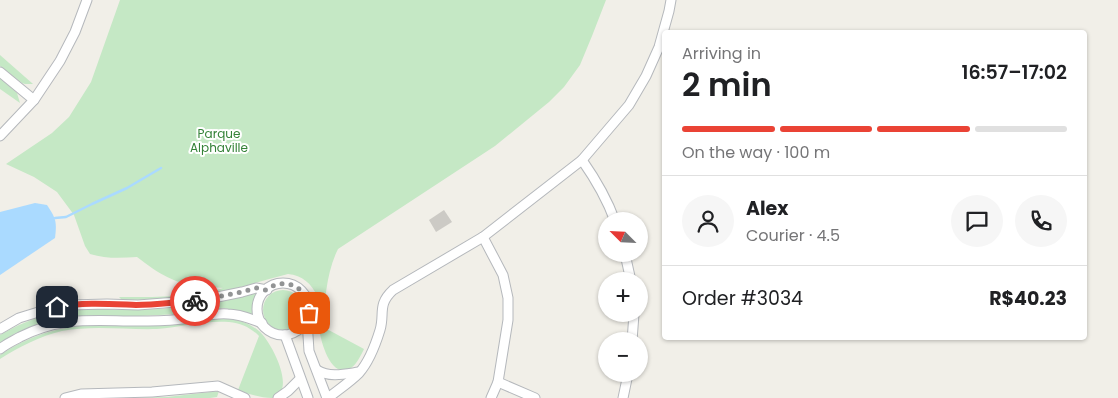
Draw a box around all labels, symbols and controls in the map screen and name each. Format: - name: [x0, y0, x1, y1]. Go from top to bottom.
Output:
- text: Arriving in: [682, 42, 761, 65]
- text: 16:57–17:02: [962, 59, 1067, 86]
- text: 2 min: [682, 62, 772, 107]
- park label: Parque Alphaville: [190, 125, 248, 156]
- text: On the way · 100 m: [682, 141, 830, 164]
- button: person: [682, 195, 734, 247]
- text: Alex: [746, 195, 788, 222]
- button: chat: [951, 195, 1003, 247]
- button: phone: [1015, 195, 1067, 247]
- north arrow: [598, 212, 648, 262]
- map controls: [598, 212, 648, 382]
- text: Courier · 4.5: [746, 224, 840, 247]
- button: +: [598, 272, 648, 322]
- courier: [170, 276, 220, 326]
- text: Order #3034: [682, 285, 803, 312]
- text: R$40.23: [989, 285, 1067, 312]
- pin: [36, 286, 78, 328]
- icon: bike: [181, 287, 209, 315]
- pin: [288, 292, 330, 334]
- icon: home: [43, 293, 71, 321]
- icon: bag: [295, 299, 323, 327]
- button: −: [598, 332, 648, 382]

